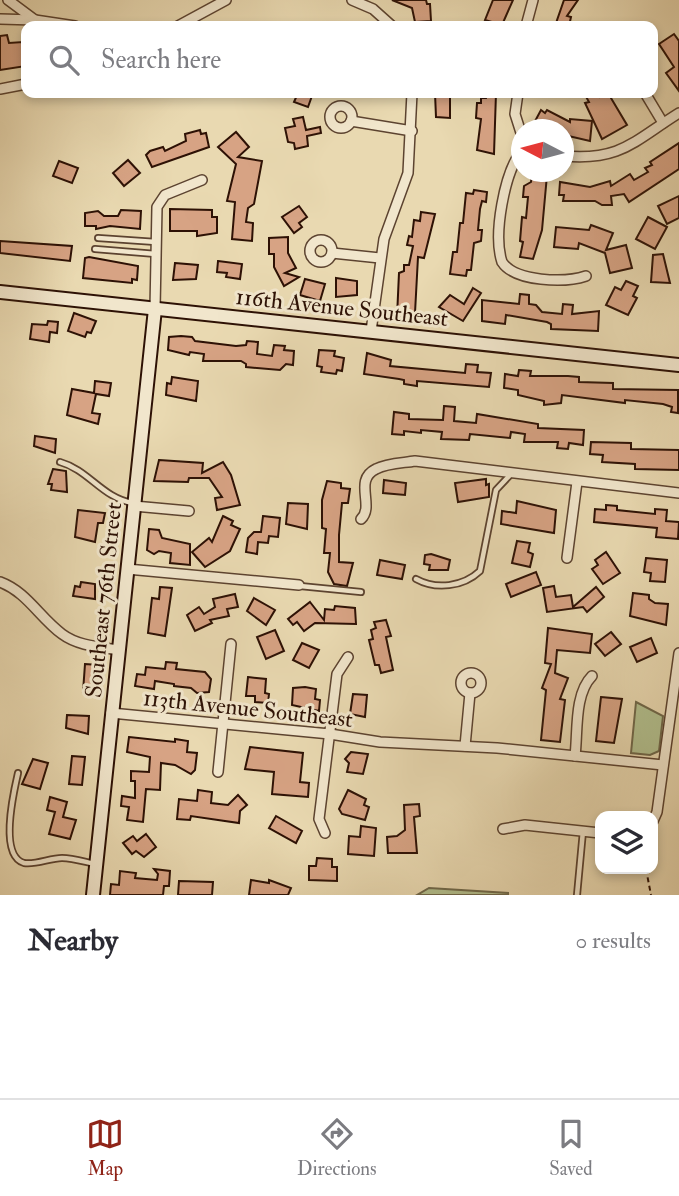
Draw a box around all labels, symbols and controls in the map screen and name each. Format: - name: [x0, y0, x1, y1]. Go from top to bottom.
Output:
- search box: [21, 21, 658, 98]
- icon: search: [45, 41, 83, 79]
- text: Search here: [101, 44, 221, 76]
- north arrow: [511, 119, 574, 182]
- street label: 116th Avenue Southeast: [234, 282, 450, 333]
- street label: Southeast 76th Street: [79, 501, 128, 699]
- street label: 113th Avenue Southeast: [142, 683, 354, 734]
- map controls: [595, 811, 658, 874]
- button: layers: [595, 811, 658, 874]
- text: Nearby: [28, 922, 118, 959]
- text: 0 results: [575, 926, 651, 955]
- tab: Map: [86, 1115, 124, 1181]
- tab: Directions: [297, 1115, 377, 1181]
- tab: Saved: [549, 1115, 593, 1181]

